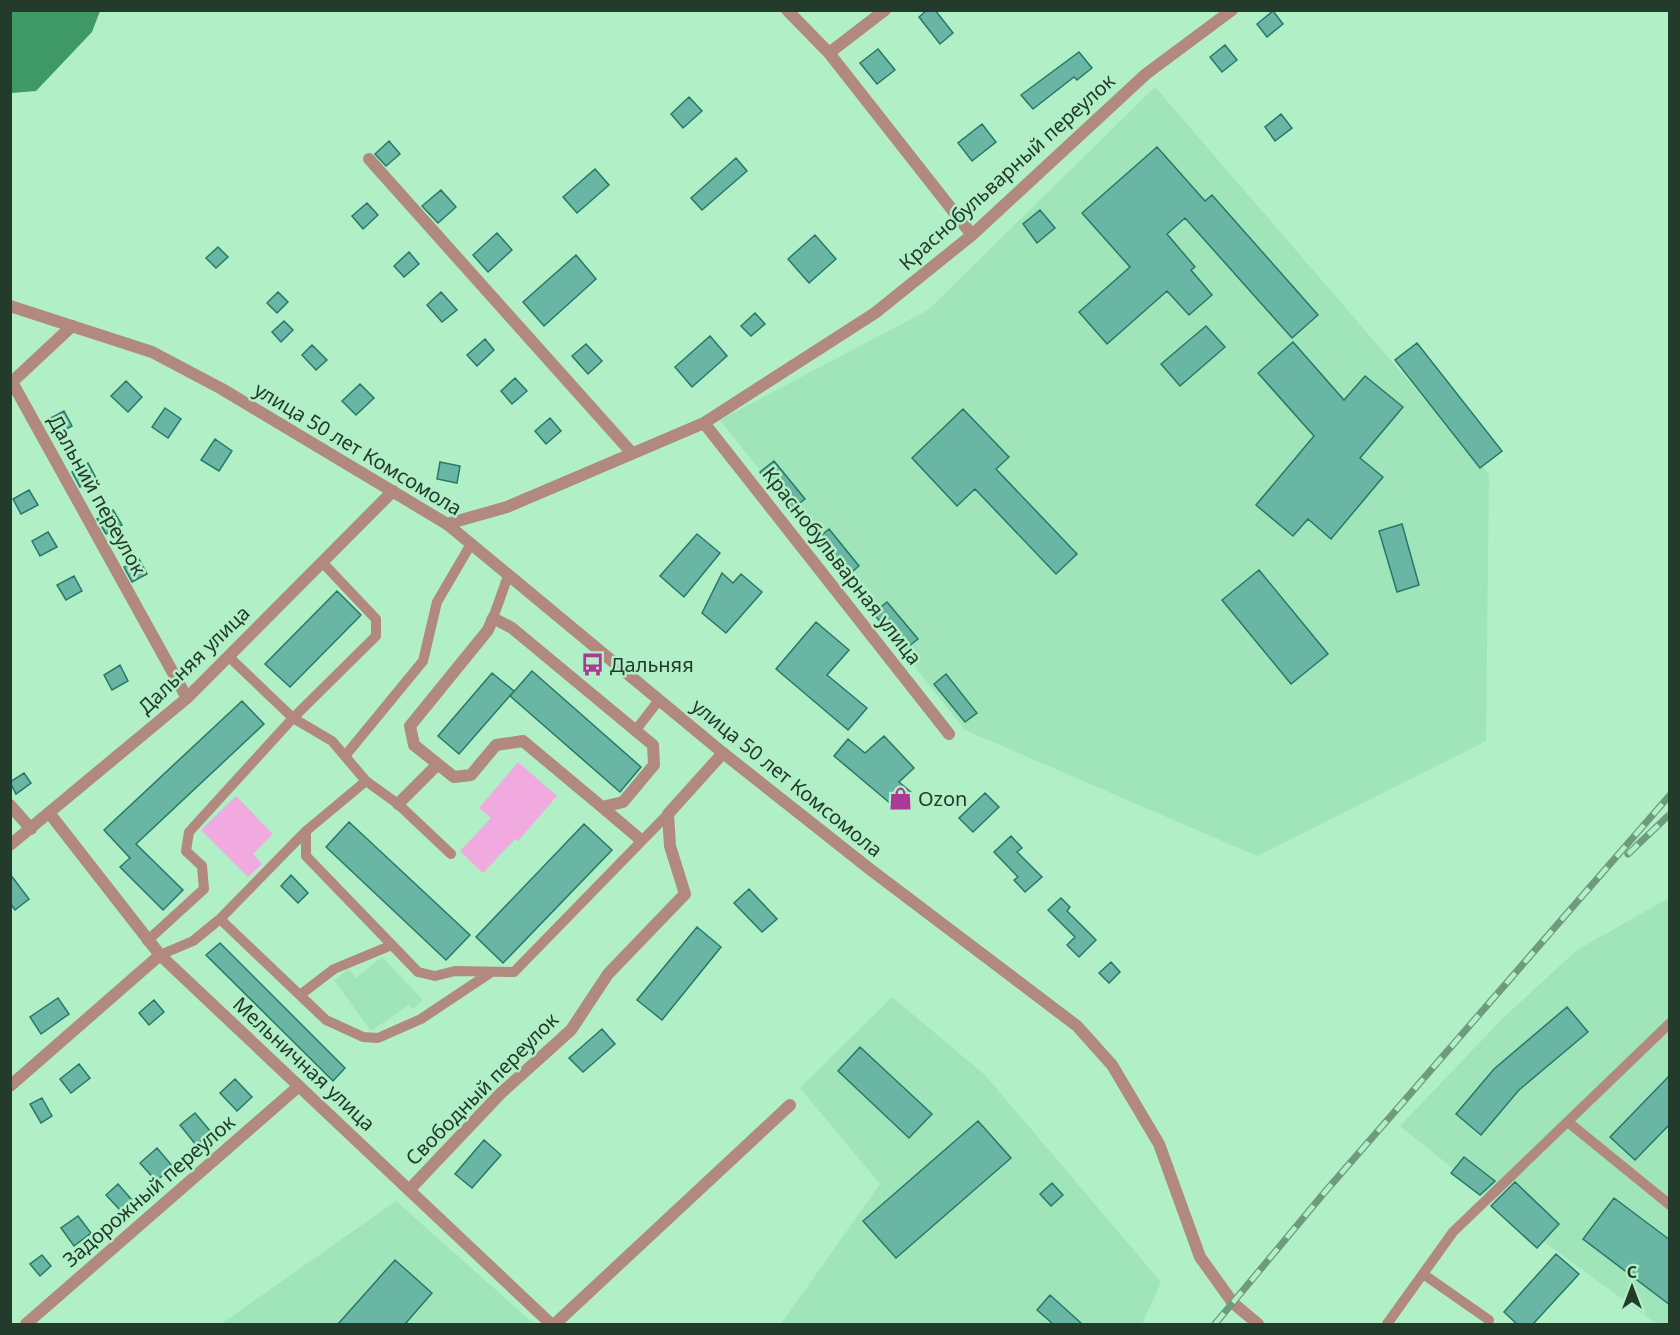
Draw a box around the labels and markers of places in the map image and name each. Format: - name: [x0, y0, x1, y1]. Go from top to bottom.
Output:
- place label: Дальняя: [610, 651, 694, 678]
- bus stop icon: Дальняя: [579, 652, 605, 678]
- place label: Ozon: [918, 785, 967, 812]
- shop icon: Ozon: [887, 786, 913, 812]

